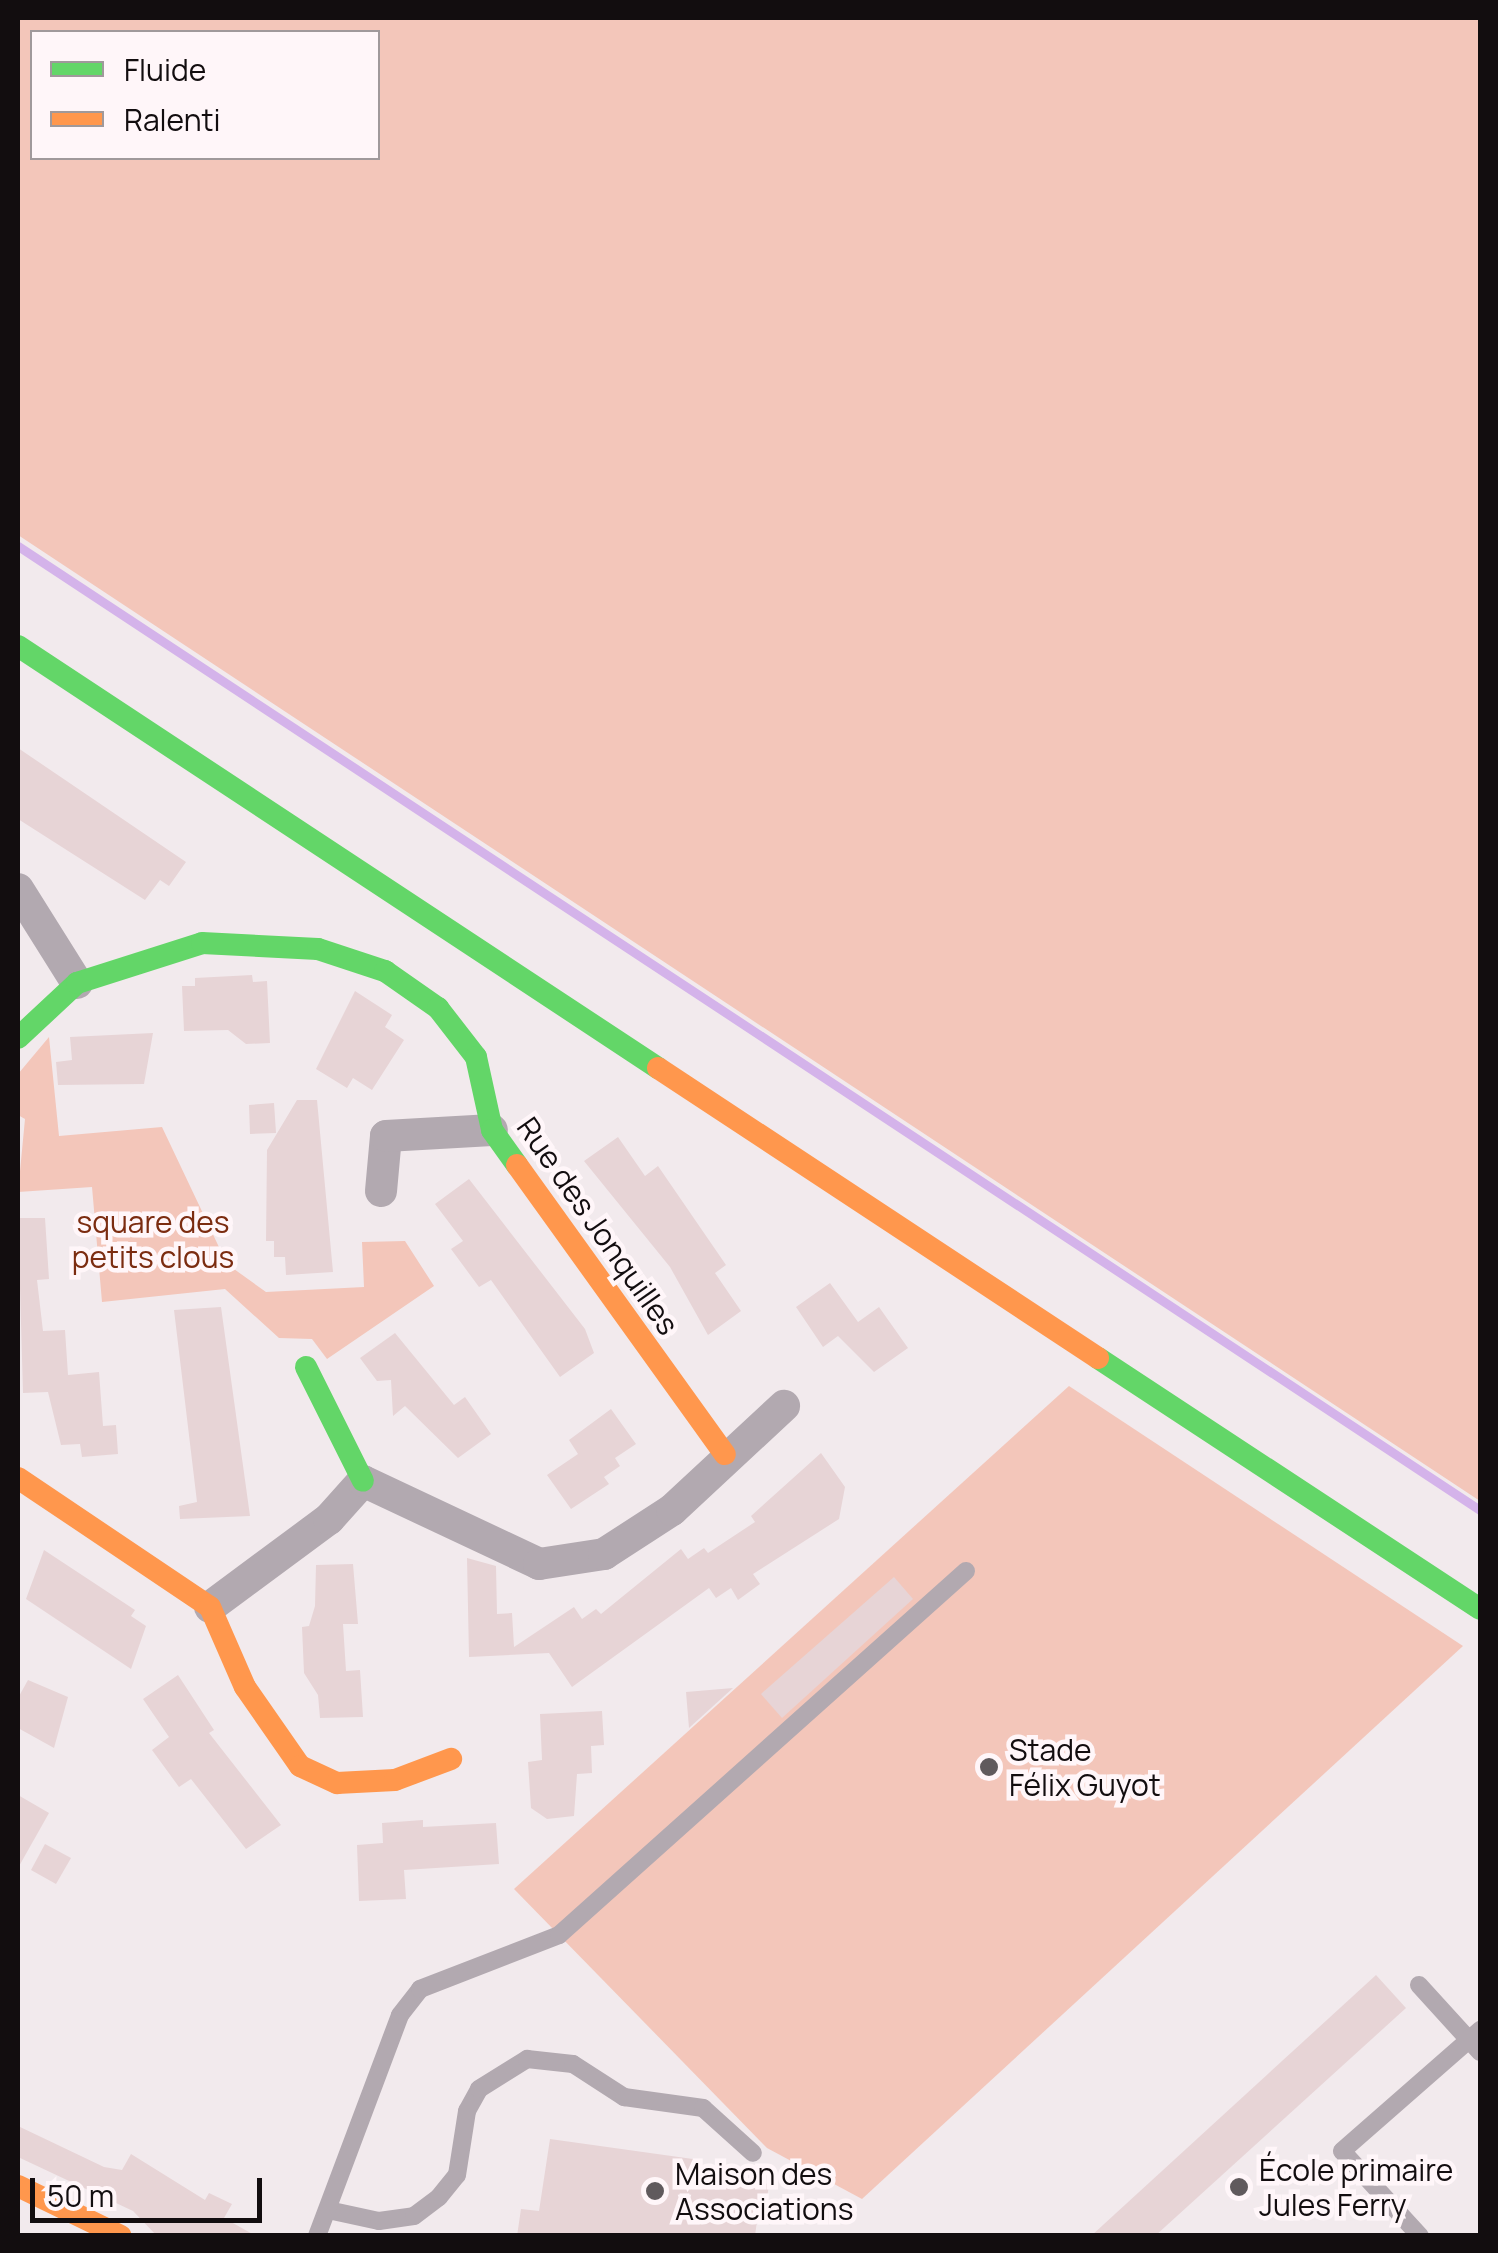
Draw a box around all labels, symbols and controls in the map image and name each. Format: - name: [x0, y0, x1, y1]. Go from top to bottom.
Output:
- legend: [30, 30, 380, 160]
- text: Fluide: [124, 49, 206, 90]
- text: Ralenti: [124, 99, 221, 140]
- street label: Rue des Jonquilles: [510, 1111, 686, 1341]
- park label: square des petits clous: [72, 1204, 234, 1274]
- place label: Stade Félix Guyot: [1009, 1732, 1161, 1802]
- marker: Stade Félix Guyot: [978, 1756, 1000, 1778]
- place label: École primaire Jules Ferry: [1259, 2152, 1453, 2222]
- place label: Maison des Associations: [675, 2156, 853, 2226]
- scale bar: [35, 2158, 268, 2220]
- text: 50 m: [47, 2175, 114, 2216]
- marker: École primaire Jules Ferry: [1228, 2176, 1250, 2198]
- marker: Maison des Associations: [644, 2180, 666, 2202]

